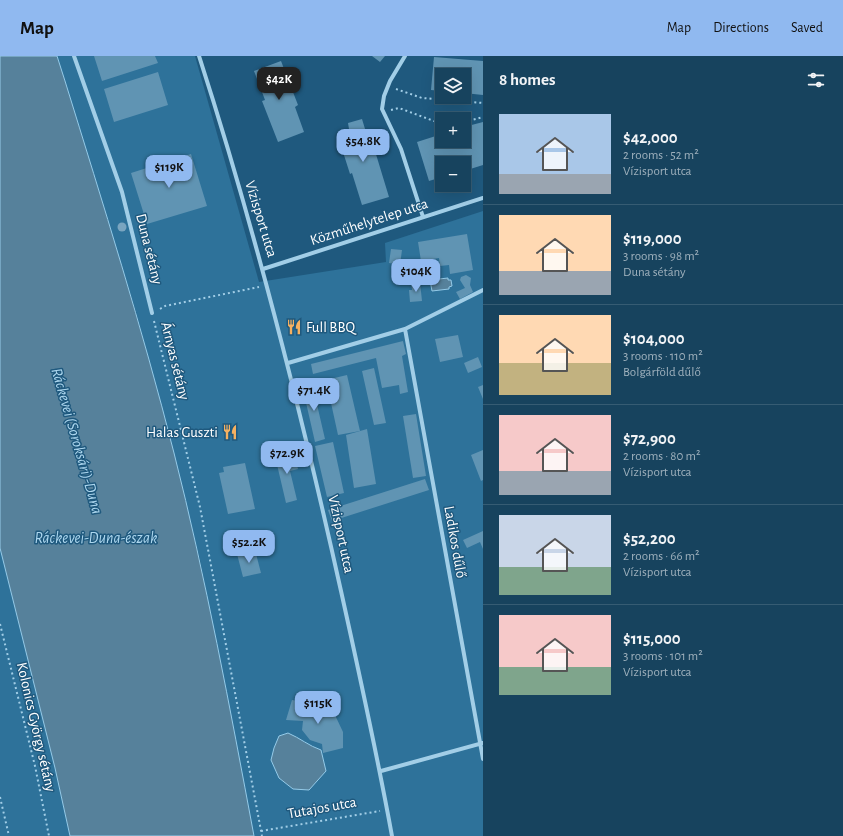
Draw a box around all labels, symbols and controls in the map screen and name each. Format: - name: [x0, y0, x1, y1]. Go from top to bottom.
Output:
- text: Map: [20, 19, 54, 38]
- text: Map: [667, 21, 691, 35]
- text: Directions: [713, 21, 769, 35]
- text: Saved: [791, 21, 823, 35]
- pin: $42K: [255, 67, 303, 101]
- map controls: [435, 68, 471, 192]
- button: layers: [435, 68, 471, 104]
- icon: filters: [805, 69, 827, 91]
- text: 8 homes: [499, 71, 556, 88]
- text: $42K: [266, 73, 292, 86]
- button: +: [435, 112, 471, 148]
- pin: $54.8K: [330, 129, 396, 163]
- text: $42,000: [623, 129, 678, 146]
- icon: home: [531, 130, 579, 178]
- text: $54.8K: [346, 135, 380, 148]
- text: 2 rooms · 52 m²: [623, 149, 699, 162]
- pin: $119K: [141, 155, 197, 189]
- button: −: [435, 156, 471, 192]
- text: $119K: [154, 161, 184, 174]
- text: Vízisport utca: [623, 165, 692, 178]
- street label: Vízisport utca: [242, 179, 280, 259]
- street label: Közműhelytelep utca: [308, 196, 430, 248]
- street label: Duna sétány: [133, 212, 165, 286]
- text: $119,000: [623, 230, 682, 247]
- icon: home: [531, 231, 579, 279]
- text: 3 rooms · 98 m²: [623, 250, 699, 263]
- pin: $104K: [388, 259, 444, 293]
- text: $104K: [400, 265, 432, 278]
- text: Duna sétány: [623, 266, 686, 279]
- restaurant icon: Full BBQ: [285, 318, 303, 336]
- street label: Árnyas sétány: [158, 320, 194, 402]
- place label: Full BBQ: [306, 320, 356, 335]
- text: $104,000: [623, 330, 685, 347]
- icon: home: [531, 331, 579, 379]
- text: 3 rooms · 110 m²: [623, 350, 703, 363]
- water label: Ráckevei (Soroksári)-Duna: [48, 366, 106, 516]
- text: Bolgárföld dűlő: [623, 366, 701, 379]
- pin: $71.4K: [281, 378, 347, 412]
- text: $71.4K: [297, 384, 331, 397]
- restaurant icon: Halas Guszti: [221, 423, 239, 441]
- place label: Halas Guszti: [146, 425, 218, 440]
- text: $72,900: [623, 430, 676, 447]
- icon: home: [531, 431, 579, 479]
- pin: $72.9K: [254, 441, 320, 475]
- text: $72.9K: [270, 447, 304, 460]
- text: 2 rooms · 80 m²: [623, 450, 700, 463]
- text: Vízisport utca: [623, 466, 692, 479]
- street label: Vízisport utca: [325, 494, 357, 574]
- street label: Ladikos dűlő: [441, 505, 469, 579]
- water label: Ráckevei-Duna-észak: [35, 530, 157, 546]
- pin: $52.2K: [216, 530, 282, 564]
- text: $52,200: [623, 530, 676, 547]
- icon: home: [531, 531, 579, 579]
- text: $52.2K: [232, 536, 266, 549]
- text: 2 rooms · 66 m²: [623, 550, 700, 563]
- text: Vízisport utca: [623, 566, 692, 579]
- text: $115,000: [623, 630, 681, 647]
- icon: home: [531, 631, 579, 679]
- text: 3 rooms · 101 m²: [623, 650, 703, 663]
- street label: Kolonics György sétány: [14, 661, 58, 794]
- text: Vízisport utca: [623, 666, 692, 679]
- pin: $115K: [290, 691, 346, 725]
- text: $115K: [304, 697, 332, 710]
- street label: Tutajos utca: [286, 795, 358, 821]

